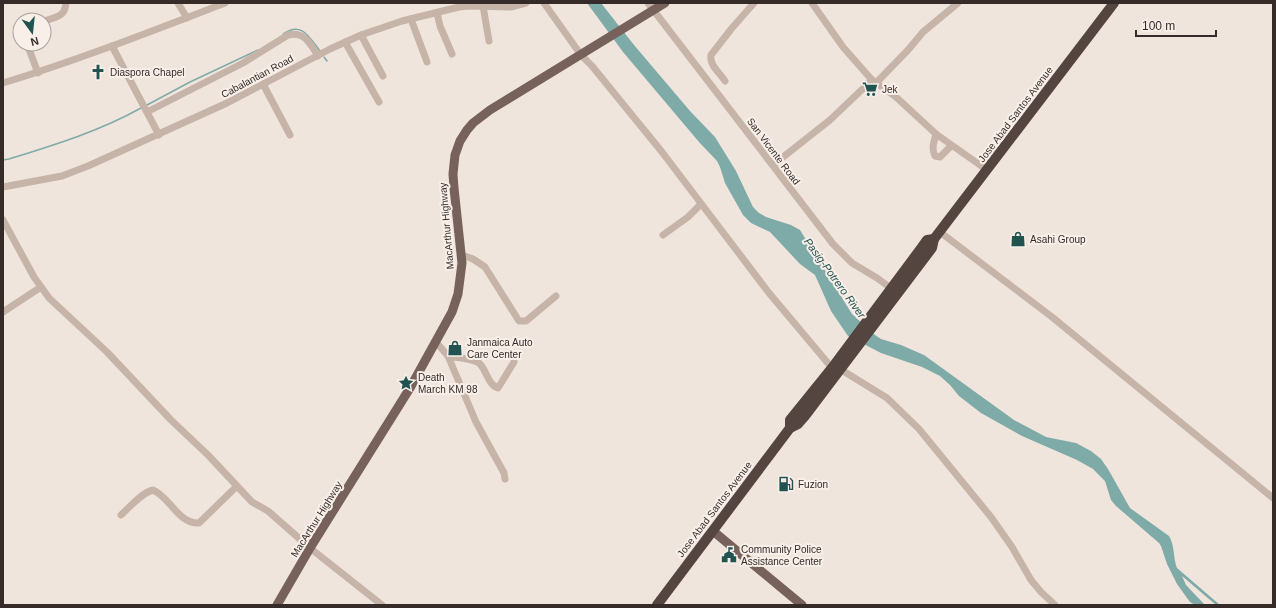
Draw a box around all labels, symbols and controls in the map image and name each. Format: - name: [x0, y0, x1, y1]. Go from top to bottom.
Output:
- north arrow: [12, 12, 52, 52]
- scale bar: [1136, 12, 1216, 38]
- text: 100 m: [1142, 19, 1175, 33]
- text: N: [29, 35, 40, 48]
- street label: Cabalantian Road: [219, 53, 295, 100]
- church icon: Diaspora Chapel: [89, 63, 107, 81]
- street label: Jose Abad Santos Avenue: [976, 64, 1055, 164]
- place label: Diaspora Chapel: [110, 67, 185, 78]
- supermarket icon: Jek: [861, 80, 879, 98]
- place label: Jek: [882, 84, 899, 95]
- street label: San Vicente Road: [745, 116, 802, 187]
- street label: MacArthur Highway: [437, 182, 456, 270]
- shop icon: Asahi Group: [1009, 230, 1027, 248]
- place label: Asahi Group: [1030, 234, 1086, 245]
- water label: Pasig-Potrero River: [802, 236, 869, 321]
- place label: Janmaica Auto Care Center: [467, 337, 533, 360]
- shop icon: Janmaica Auto Care Center: [446, 339, 464, 357]
- place label: Death March KM 98: [418, 372, 478, 395]
- place icon: Death March KM 98: [397, 374, 415, 392]
- street label: Jose Abad Santos Avenue: [675, 459, 754, 559]
- fuel station icon: Fuzion: [777, 475, 795, 493]
- street label: MacArthur Highway: [289, 479, 344, 559]
- place label: Fuzion: [798, 479, 828, 490]
- place label: Community Police Assistance Center: [741, 544, 823, 567]
- public building icon: Community Police Assistance Center: [720, 546, 738, 564]

